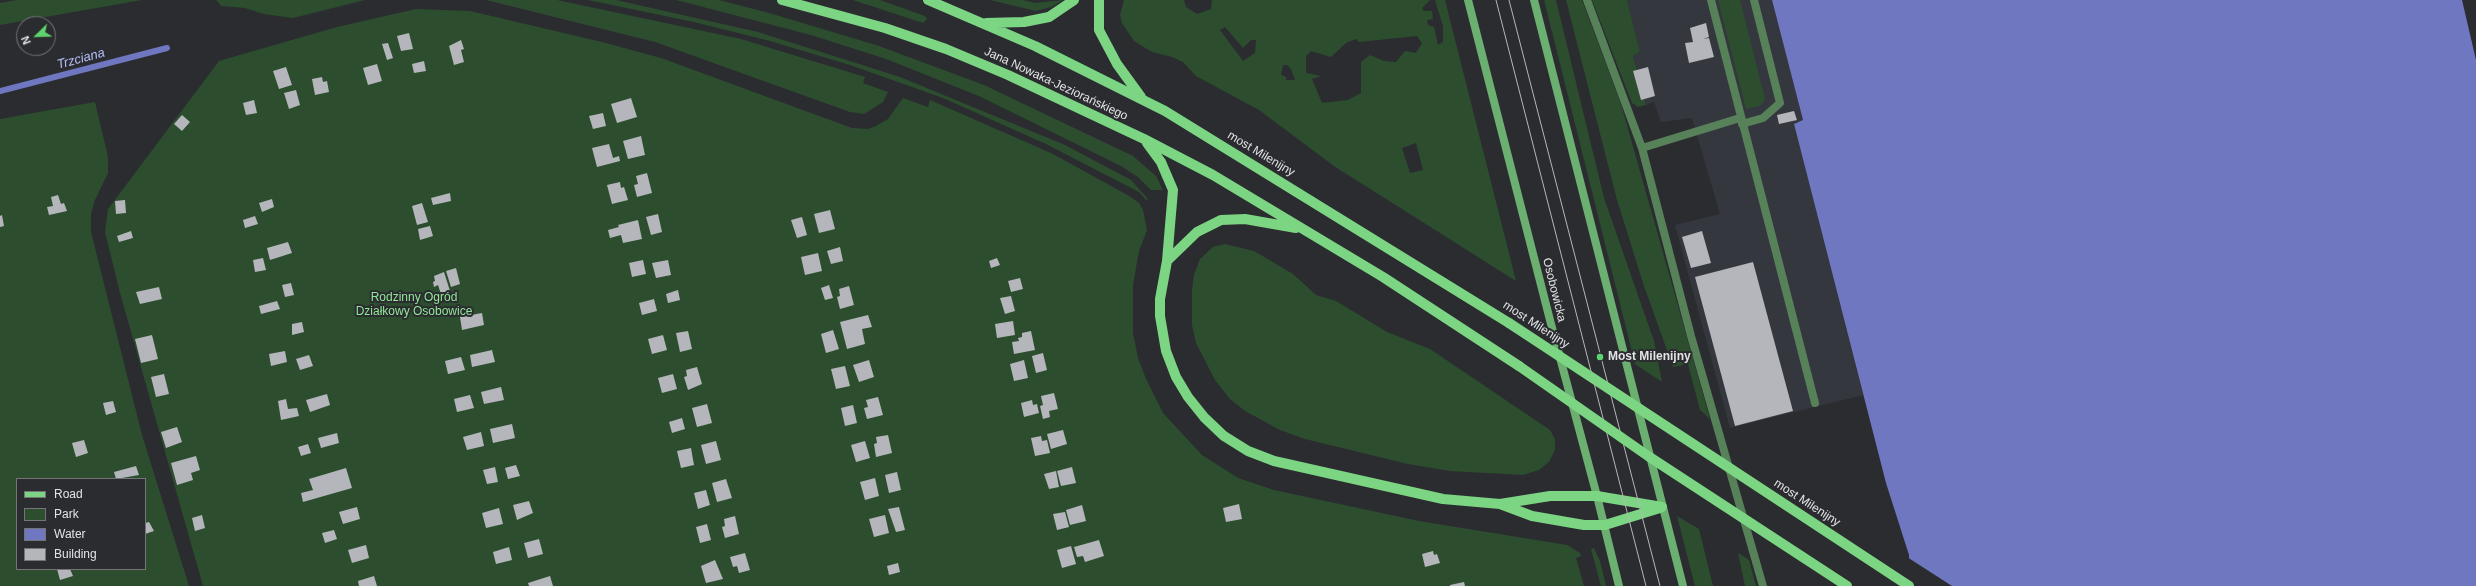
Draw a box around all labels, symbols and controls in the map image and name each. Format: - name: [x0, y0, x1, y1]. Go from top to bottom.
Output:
- north arrow: [16, 16, 56, 56]
- text: N: [19, 34, 33, 46]
- street label: Jana Nowaka-Jeziorańskiego: [982, 44, 1130, 124]
- water label: Trzciana: [55, 45, 107, 73]
- street label: most Milenijny: [1225, 128, 1297, 180]
- street label: Osobowicka: [1539, 257, 1569, 323]
- park label: Rodzinny Ogród Działkowy Osobowice: [356, 291, 472, 319]
- street label: most Milenijny: [1500, 298, 1572, 352]
- place label: Most Milenijny: [1608, 350, 1691, 364]
- marker: Most Milenijny: [1595, 352, 1605, 362]
- street label: most Milenijny: [1771, 476, 1843, 530]
- legend: [16, 478, 146, 570]
- text: Road: [54, 487, 83, 501]
- text: Park: [54, 507, 79, 521]
- text: Water: [54, 527, 86, 541]
- text: Building: [54, 547, 97, 561]

